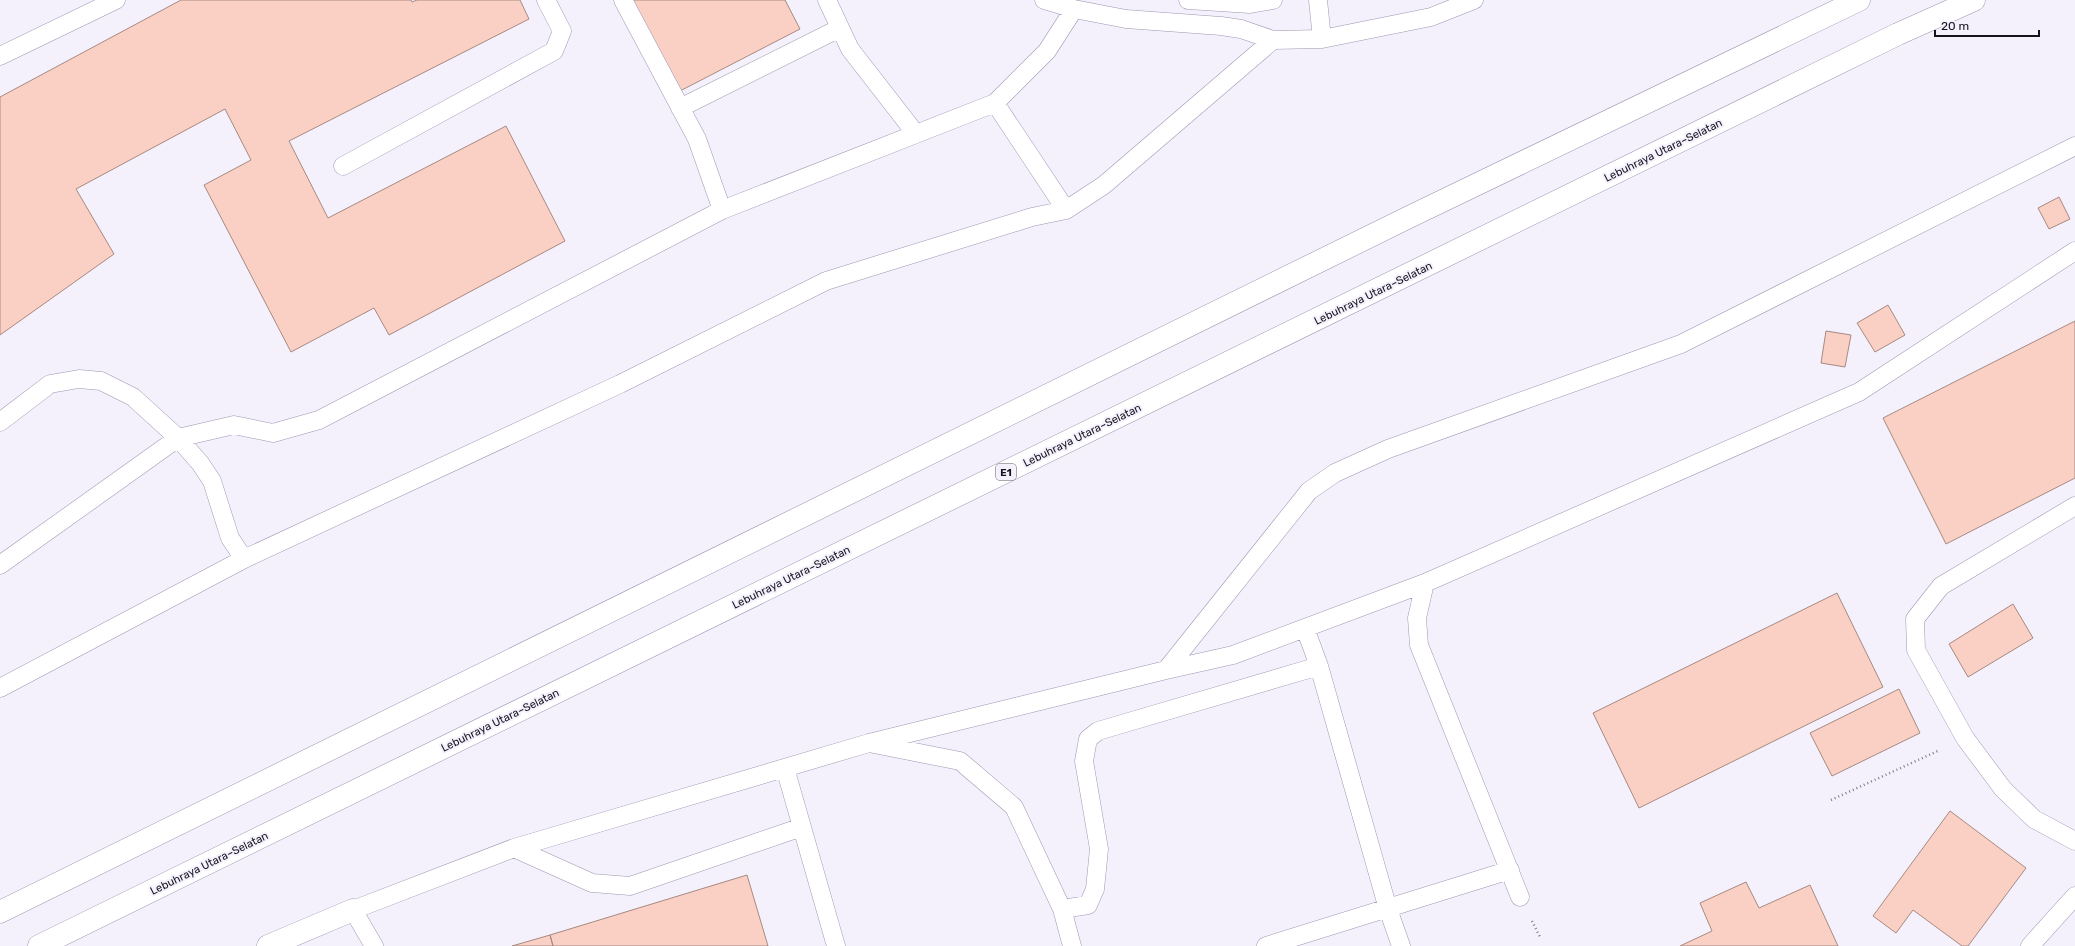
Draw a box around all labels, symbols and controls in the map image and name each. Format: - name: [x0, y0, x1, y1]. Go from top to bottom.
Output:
- scale bar: [1935, 12, 2039, 38]
- text: 20 m: [1941, 19, 1969, 33]
- street label: Lebuhraya Utara–Selatan: [1602, 116, 1724, 185]
- street label: Lebuhraya Utara–Selatan: [1312, 259, 1434, 328]
- street label: Lebuhraya Utara–Selatan: [1021, 401, 1143, 470]
- road number: E1: [996, 464, 1016, 480]
- street label: Lebuhraya Utara–Selatan: [730, 543, 852, 612]
- street label: Lebuhraya Utara–Selatan: [439, 686, 561, 755]
- street label: Lebuhraya Utara–Selatan: [148, 829, 270, 898]

